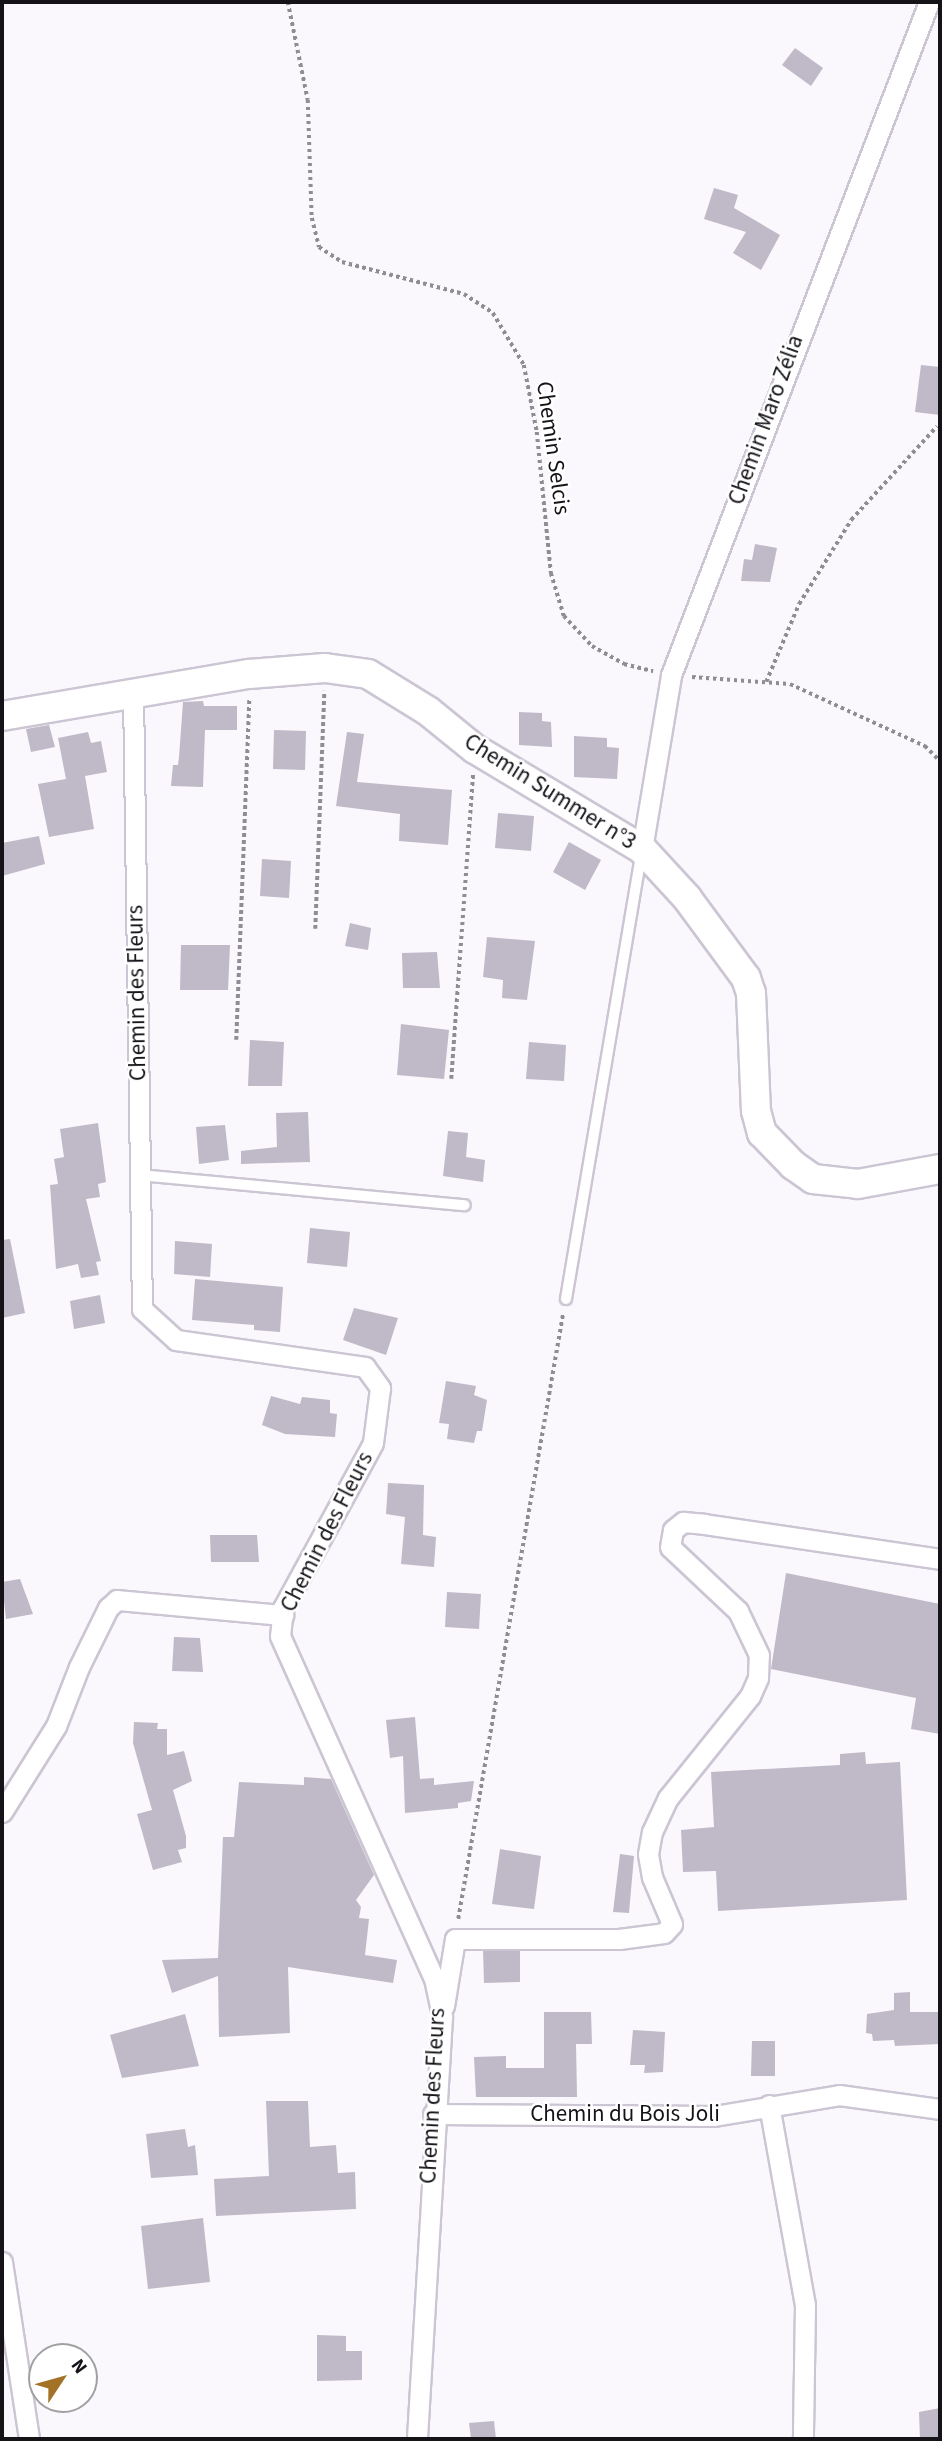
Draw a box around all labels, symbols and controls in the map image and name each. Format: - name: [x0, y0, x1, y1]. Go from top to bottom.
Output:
- street label: Chemin Maro Zélia: [723, 331, 809, 509]
- street label: Chemin Selcis: [530, 380, 576, 516]
- street label: Chemin Summer n°3: [459, 728, 641, 856]
- street label: Chemin des Fleurs: [122, 905, 152, 1081]
- street label: Chemin des Fleurs: [275, 1447, 379, 1617]
- street label: Chemin des Fleurs: [415, 2007, 451, 2185]
- street label: Chemin du Bois Joli: [530, 2100, 720, 2128]
- north arrow: [28, 2343, 98, 2413]
- text: N: [64, 2353, 93, 2380]

